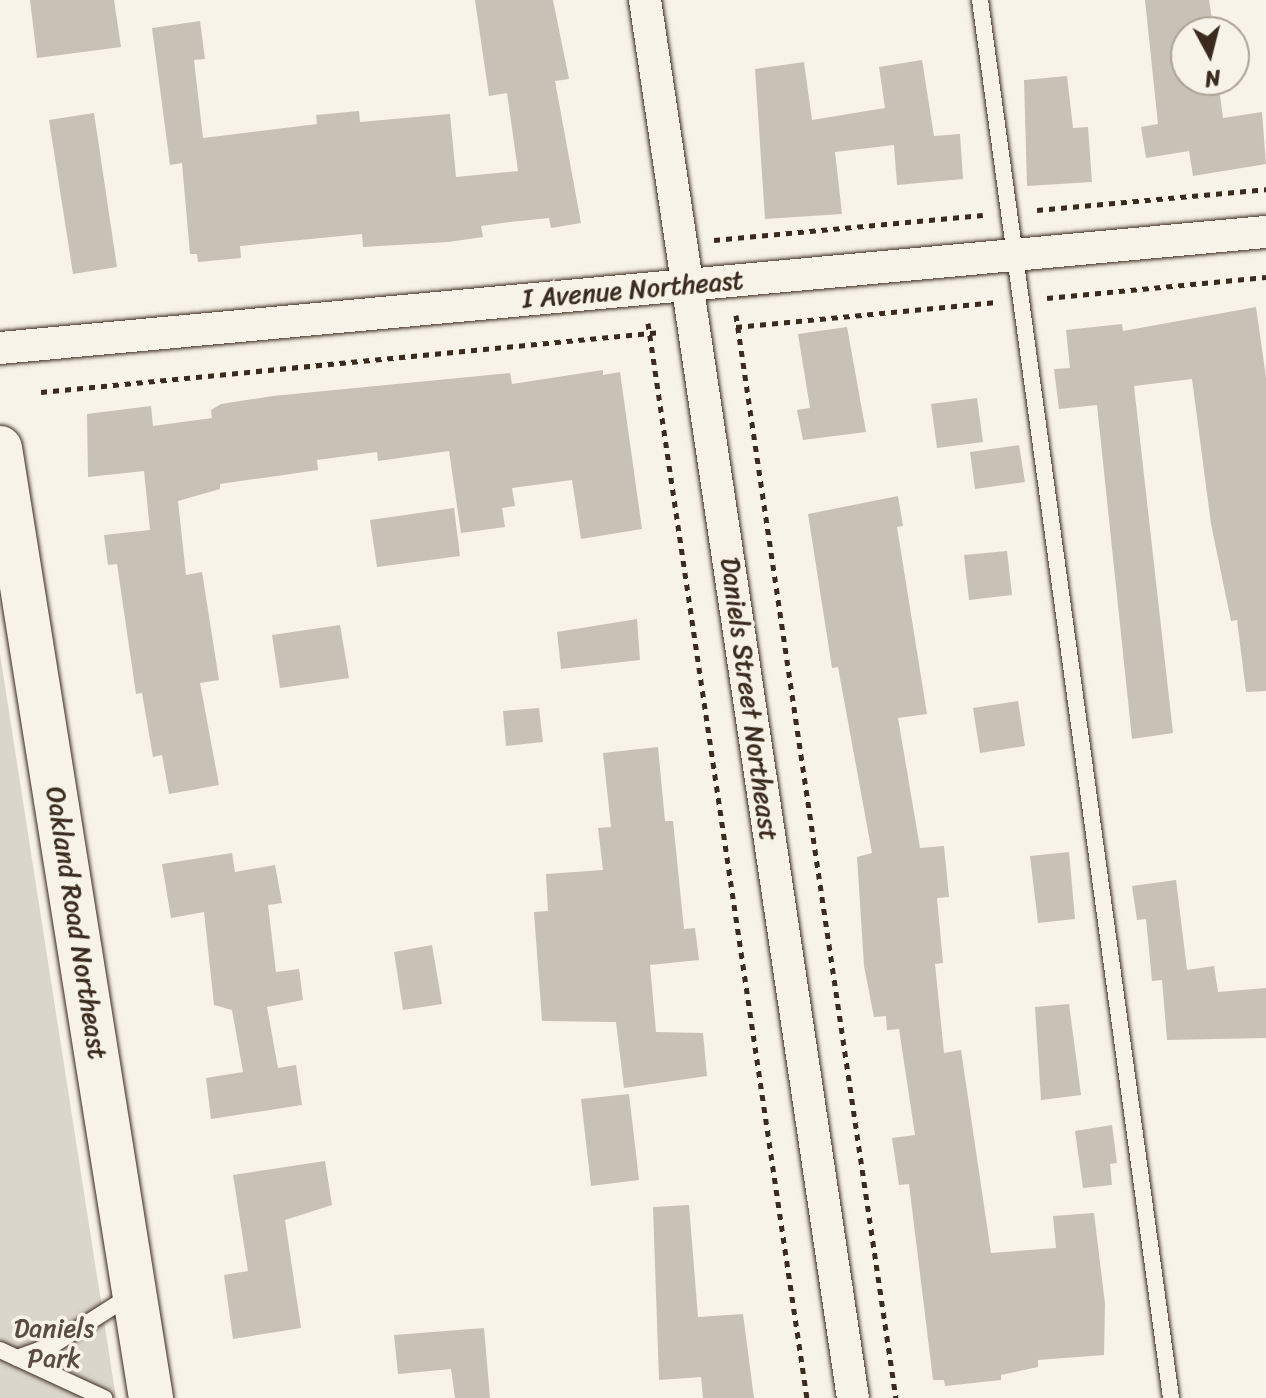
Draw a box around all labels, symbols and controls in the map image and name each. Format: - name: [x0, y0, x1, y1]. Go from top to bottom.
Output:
- north arrow: [1170, 16, 1250, 96]
- text: N: [1203, 58, 1223, 99]
- street label: I Avenue Northeast: [520, 265, 746, 315]
- street label: Daniels Street Northeast: [714, 555, 784, 843]
- street label: Oakland Road Northeast: [39, 783, 113, 1063]
- park label: Daniels Park: [14, 1313, 94, 1374]

